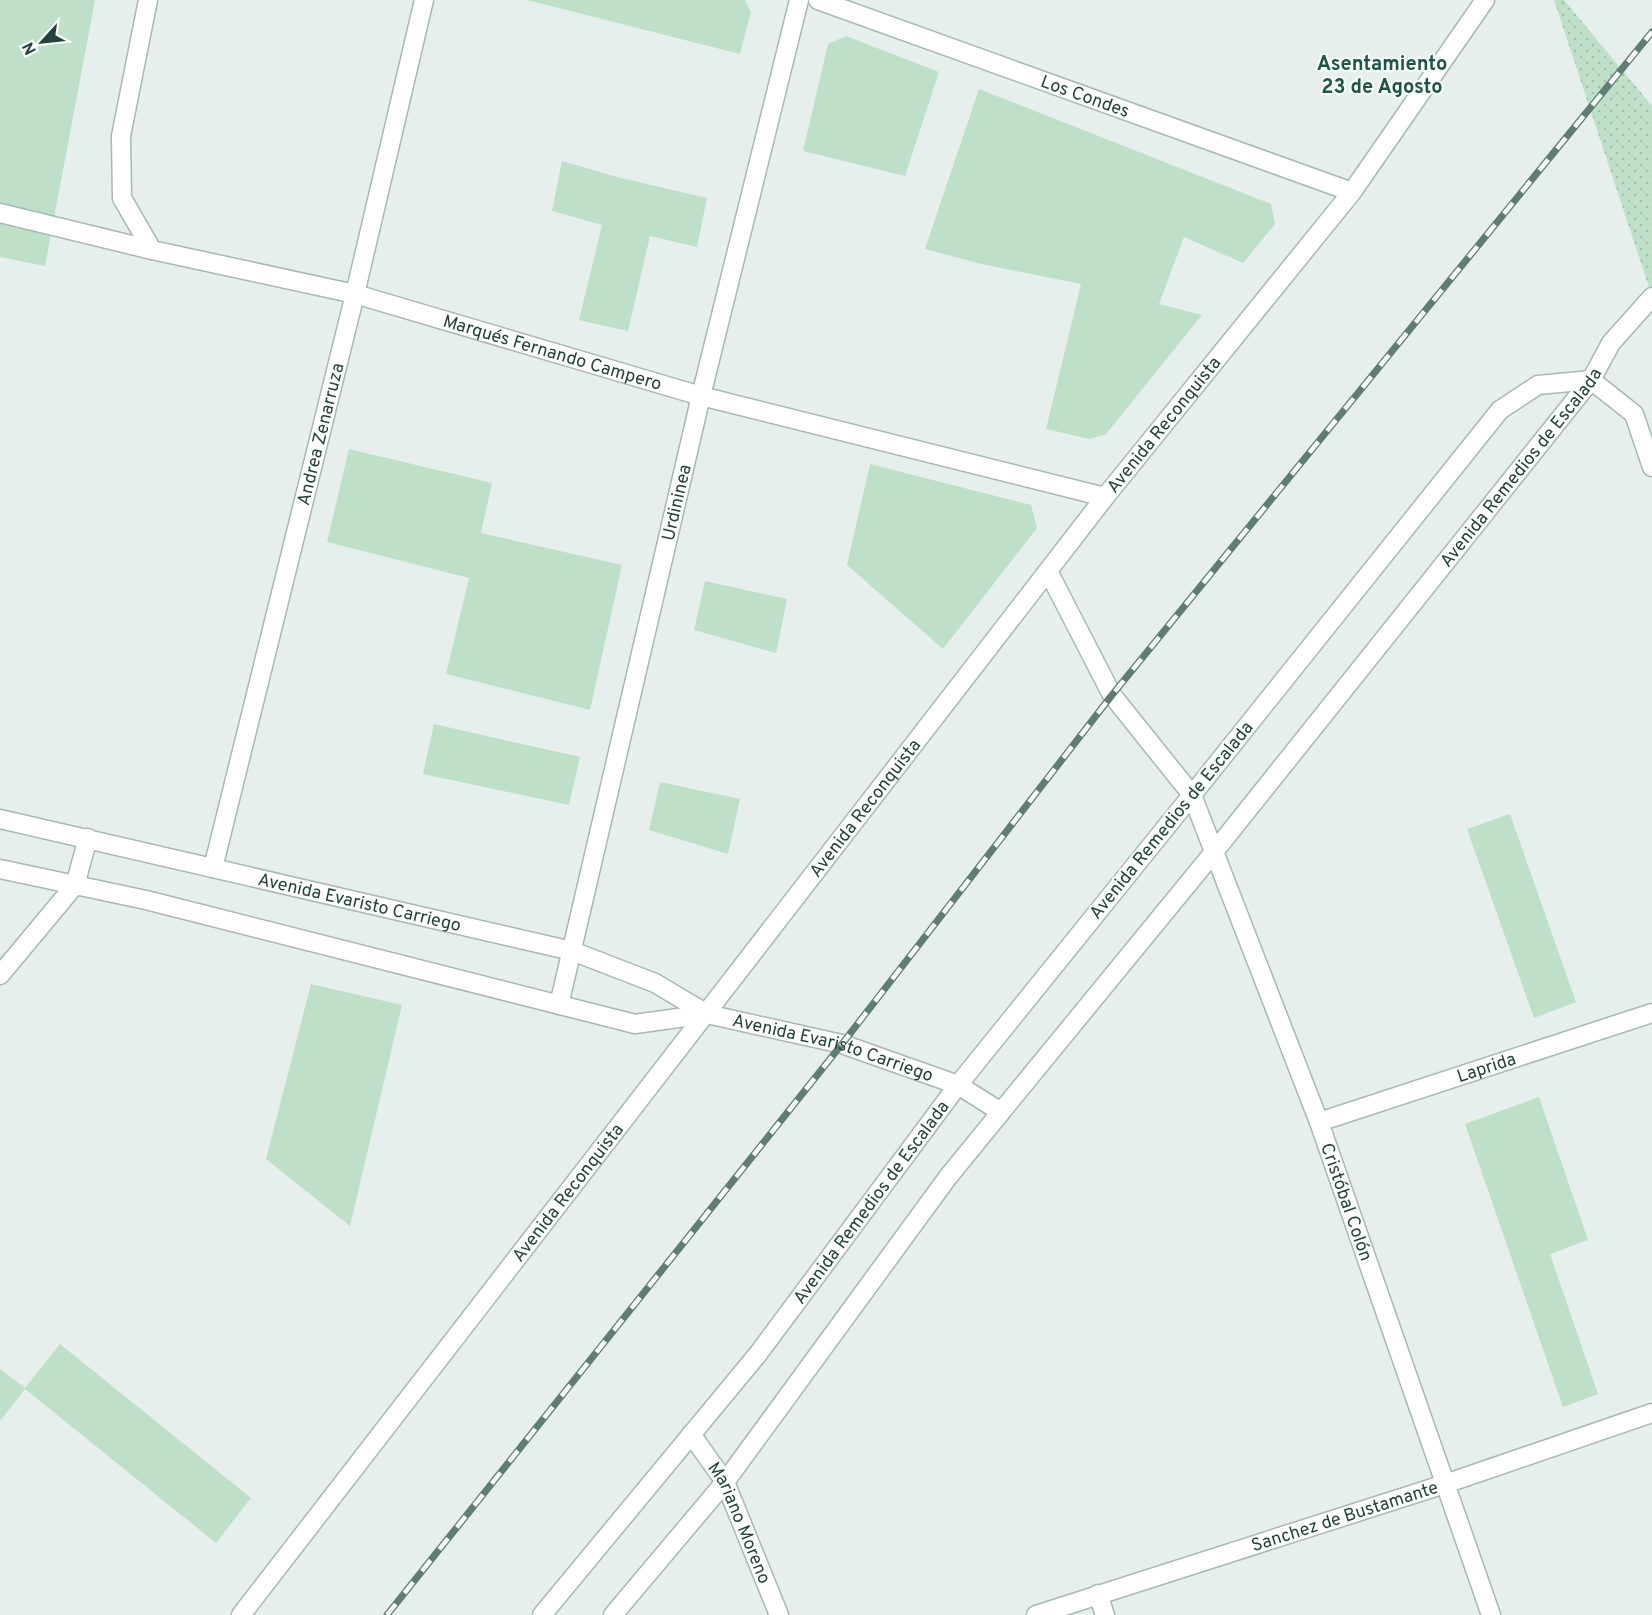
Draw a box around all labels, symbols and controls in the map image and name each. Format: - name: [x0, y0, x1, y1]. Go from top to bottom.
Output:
- north arrow: [12, 12, 72, 72]
- text: N: [19, 38, 42, 58]
- district label: Asentamiento 23 de Agosto: [1317, 52, 1447, 101]
- street label: Los Condes: [1037, 71, 1132, 124]
- street label: Marqués Fernando Campero: [440, 311, 664, 397]
- street label: Avenida Reconquista: [1103, 353, 1227, 499]
- street label: Andrea Zenarruza: [293, 361, 351, 508]
- street label: Avenida Remedios de Escalada: [1436, 365, 1608, 573]
- street label: Urdininea: [658, 462, 698, 543]
- street label: Avenida Remedios de Escalada: [1085, 717, 1259, 925]
- street label: Avenida Reconquista: [805, 735, 927, 883]
- street label: Avenida Evaristo Carriego: [255, 869, 463, 938]
- street label: Avenida Evaristo Carriego: [730, 1010, 936, 1088]
- street label: Laprida: [1454, 1048, 1519, 1089]
- street label: Avenida Remedios de Escalada: [789, 1097, 955, 1310]
- street label: Avenida Reconquista: [508, 1119, 630, 1267]
- street label: Cristóbal Colón: [1314, 1140, 1377, 1264]
- street label: Mariano Moreno: [702, 1458, 775, 1588]
- street label: Sanchez de Bustamante: [1249, 1477, 1441, 1558]

